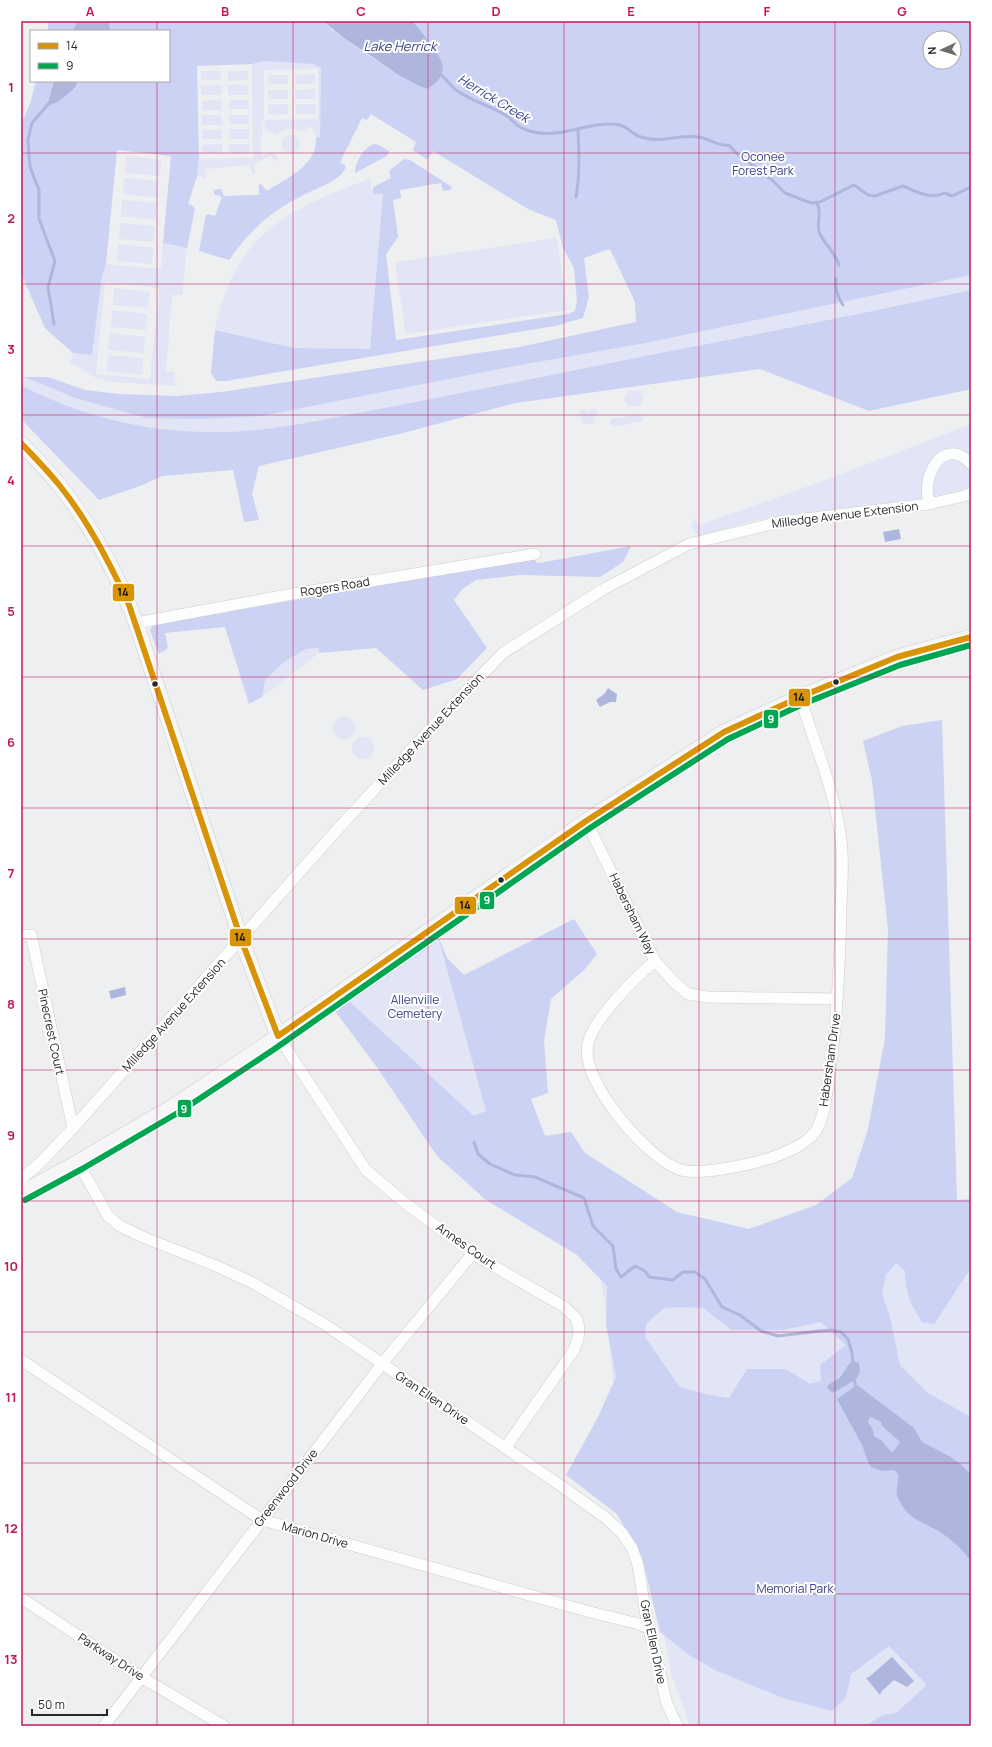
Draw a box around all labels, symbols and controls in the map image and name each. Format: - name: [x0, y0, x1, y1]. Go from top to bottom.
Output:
- text: A: [86, 2, 95, 20]
- text: B: [221, 2, 229, 20]
- text: C: [356, 2, 366, 20]
- text: D: [491, 2, 501, 20]
- text: E: [627, 2, 635, 20]
- text: F: [764, 2, 771, 20]
- text: G: [897, 2, 907, 20]
- legend: [30, 30, 170, 82]
- north arrow: [922, 30, 962, 70]
- text: 14: [66, 37, 78, 54]
- water label: Lake Herrick: [364, 37, 439, 55]
- text: N: [924, 46, 939, 55]
- text: 9: [66, 57, 73, 74]
- water label: Herrick Creek: [455, 70, 535, 128]
- text: 1: [8, 78, 14, 96]
- park label: Oconee Forest Park: [732, 148, 795, 179]
- text: 2: [7, 209, 15, 227]
- text: 3: [7, 340, 15, 358]
- text: 4: [7, 471, 15, 489]
- street label: Milledge Avenue Extension: [771, 497, 919, 532]
- street label: Rogers Road: [299, 573, 371, 600]
- line badge: 14: [112, 583, 135, 602]
- text: 14: [117, 584, 129, 599]
- text: 5: [7, 602, 15, 620]
- street label: Milledge Avenue Extension: [374, 669, 487, 788]
- unlabelled marker: [831, 677, 841, 687]
- unlabelled marker: [150, 679, 160, 689]
- line badge: 14: [788, 688, 811, 707]
- text: 14: [793, 689, 805, 704]
- line badge: 9: [763, 709, 779, 729]
- text: 9: [768, 711, 775, 726]
- text: 6: [7, 733, 15, 751]
- text: 7: [8, 864, 15, 882]
- street label: Habersham Way: [605, 870, 660, 958]
- unlabelled marker: [496, 875, 506, 885]
- line badge: 9: [479, 891, 495, 910]
- text: 9: [484, 892, 491, 907]
- line badge: 14: [454, 896, 477, 915]
- text: 14: [459, 897, 471, 912]
- line badge: 14: [229, 928, 252, 947]
- text: 14: [234, 929, 246, 944]
- street label: Milledge Avenue Extension: [118, 954, 229, 1075]
- street label: Pinecrest Court: [34, 987, 69, 1077]
- park label: Allenville Cemetery: [388, 991, 443, 1022]
- text: 8: [7, 995, 15, 1013]
- street label: Habersham Drive: [815, 1012, 844, 1108]
- line badge: 9: [177, 1099, 192, 1118]
- text: 9: [181, 1101, 188, 1116]
- text: 9: [7, 1126, 15, 1144]
- street label: Annes Court: [433, 1219, 500, 1273]
- text: 10: [4, 1257, 18, 1275]
- street label: Gran Ellen Drive: [392, 1367, 473, 1429]
- text: 11: [5, 1388, 17, 1406]
- street label: Greenwood Drive: [250, 1445, 321, 1530]
- street label: Marion Drive: [280, 1517, 350, 1552]
- text: 12: [4, 1519, 18, 1537]
- park label: Memorial Park: [756, 1580, 835, 1597]
- street label: Gran Ellen Drive: [636, 1598, 671, 1686]
- street label: Parkway Drive: [75, 1629, 148, 1684]
- text: 13: [4, 1650, 18, 1668]
- scale bar: [32, 1691, 107, 1717]
- text: 50 m: [38, 1696, 65, 1713]

